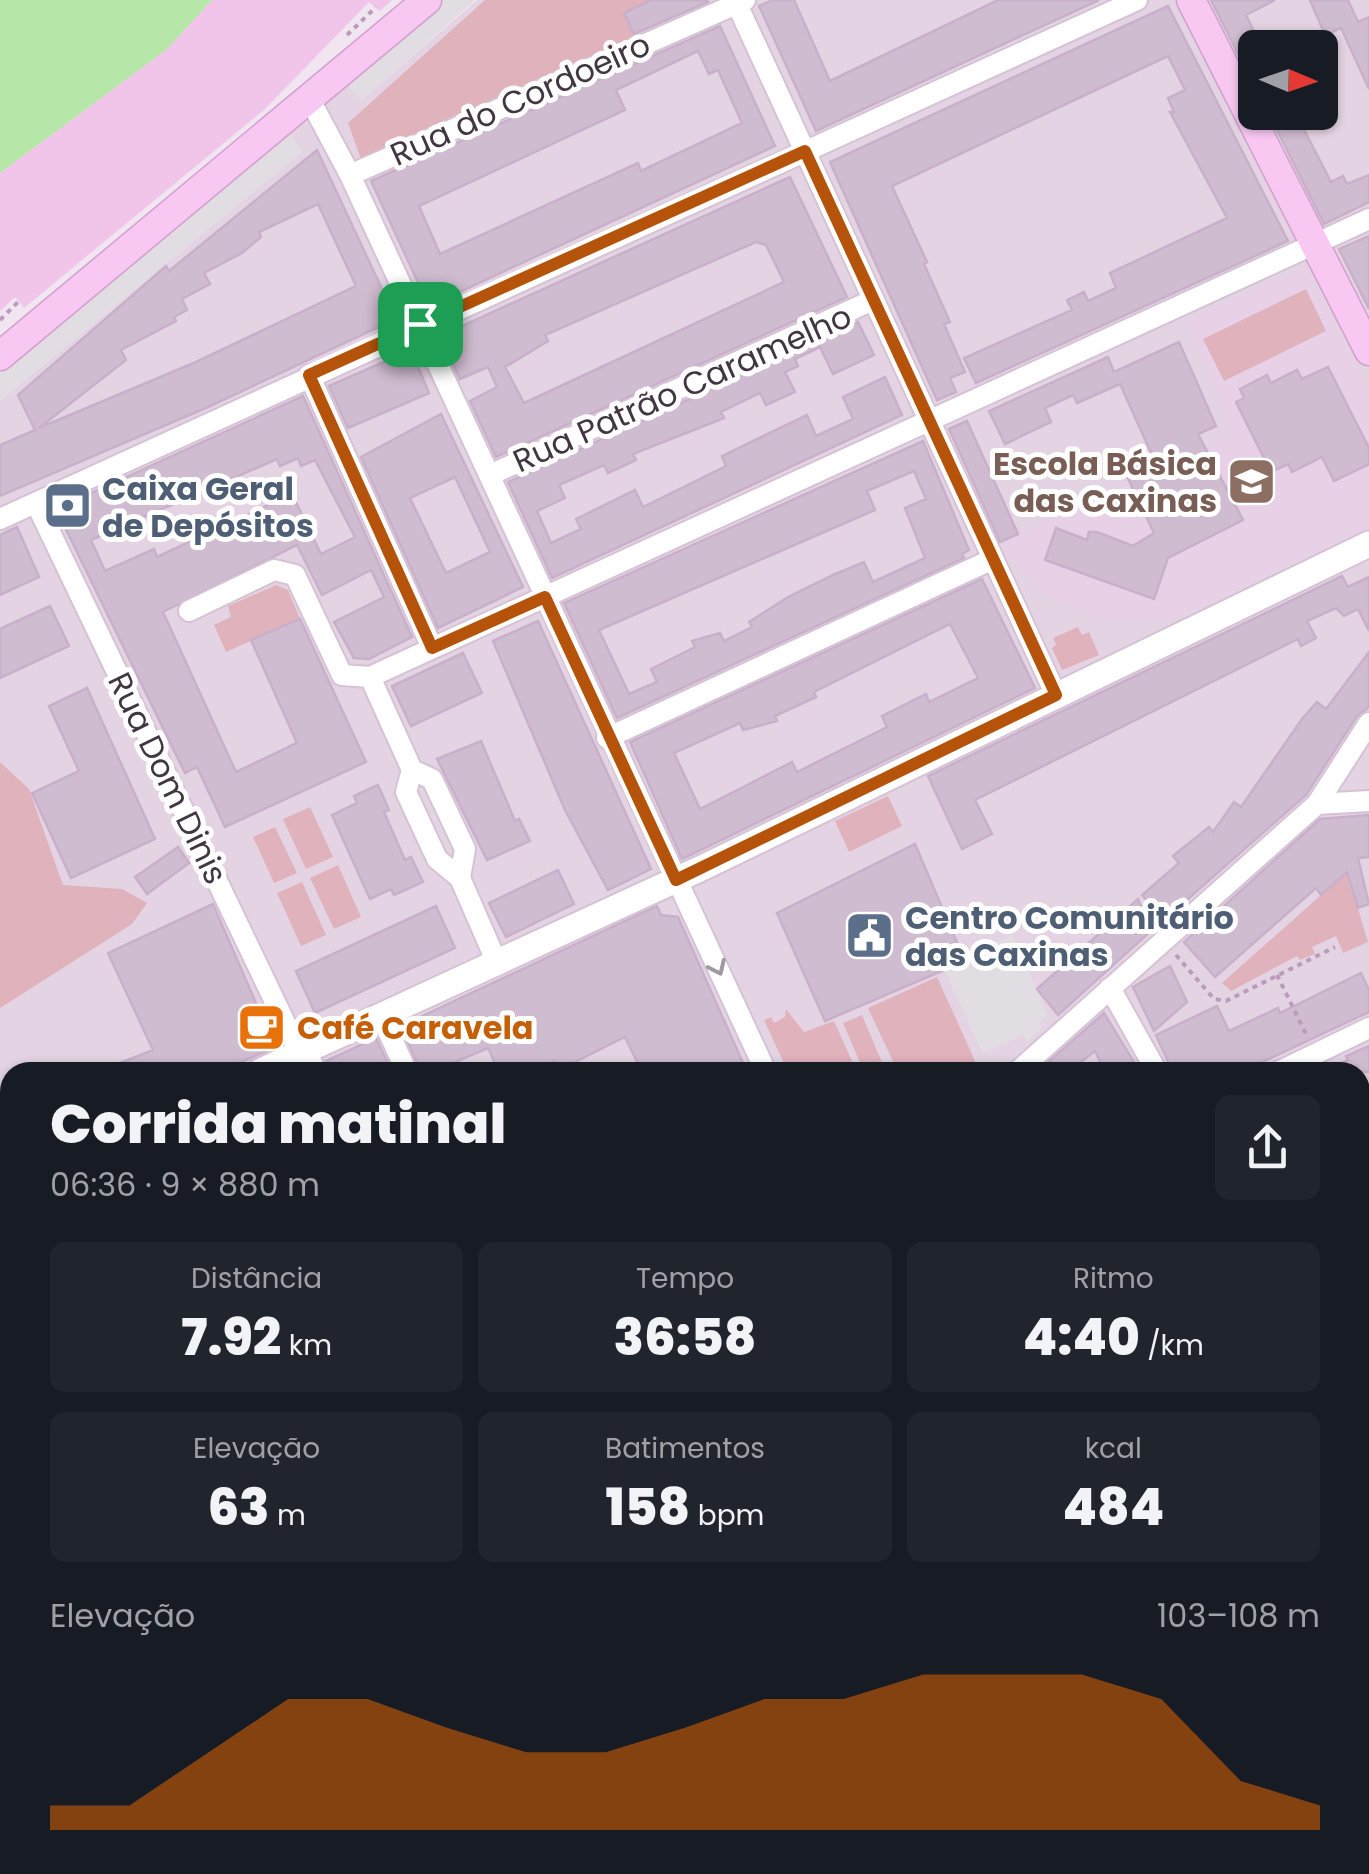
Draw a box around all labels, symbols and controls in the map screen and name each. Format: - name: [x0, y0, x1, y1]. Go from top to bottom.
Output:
- street label: Rua do Cordoeiro: [383, 21, 657, 177]
- north arrow: [1238, 30, 1338, 130]
- map controls: [1238, 30, 1338, 130]
- pin: [378, 282, 463, 367]
- street label: Rua Patrão Caramelho: [506, 293, 858, 483]
- icon: arrive: [393, 297, 448, 352]
- place label: Escola Básica das Caxinas: [993, 441, 1217, 523]
- school or university icon: Escola Básica das Caxinas: [1226, 455, 1278, 507]
- place label: Caixa Geral de Depósitos: [102, 466, 314, 548]
- bank icon: Caixa Geral de Depósitos: [41, 480, 93, 532]
- street label: Rua Dom Dinis: [97, 665, 239, 891]
- place label: Centro Comunitário das Caxinas: [905, 895, 1234, 977]
- public building icon: Centro Comunitário das Caxinas: [844, 909, 896, 961]
- one-way arrow: [705, 958, 725, 976]
- cafe icon: Café Caravela: [236, 1001, 288, 1053]
- place label: Café Caravela: [297, 1005, 534, 1050]
- text: Corrida matinal: [50, 1085, 506, 1162]
- button: share: [1215, 1095, 1320, 1200]
- text: 06:36 · 9 × 880 m: [50, 1162, 320, 1207]
- text: Distância: [191, 1259, 322, 1298]
- text: Tempo: [636, 1259, 734, 1298]
- text: Ritmo: [1073, 1259, 1154, 1298]
- text: 7.92: [181, 1302, 281, 1373]
- text: 36:58: [614, 1302, 756, 1373]
- text: 4:40: [1023, 1302, 1140, 1373]
- text: km: [281, 1326, 332, 1365]
- text: /km: [1140, 1326, 1204, 1365]
- text: Elevação: [193, 1429, 320, 1468]
- text: Batimentos: [605, 1429, 765, 1468]
- text: kcal: [1085, 1429, 1142, 1468]
- text: 63: [207, 1472, 270, 1543]
- text: 158: [606, 1472, 690, 1543]
- text: 484: [1062, 1472, 1164, 1543]
- text: m: [270, 1496, 306, 1535]
- text: bpm: [690, 1496, 764, 1535]
- text: Elevação: [50, 1593, 195, 1638]
- text: 103–108 m: [1157, 1593, 1320, 1638]

